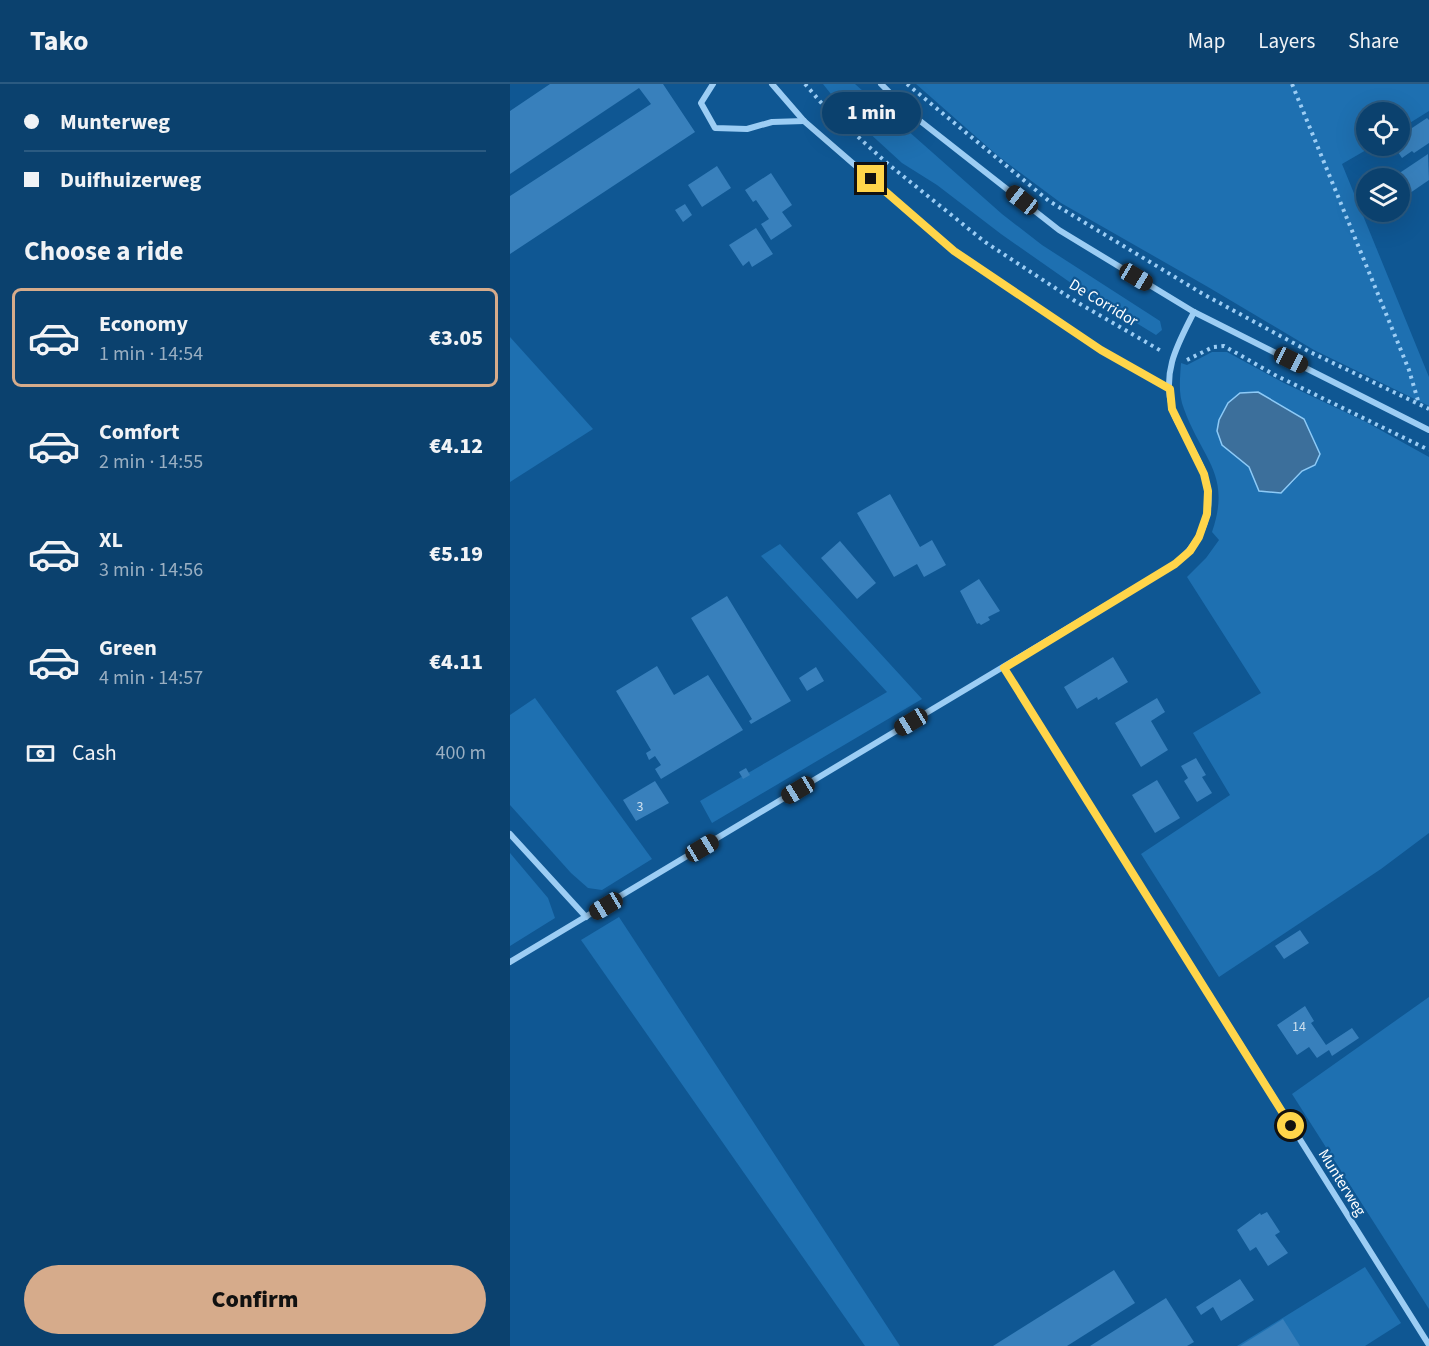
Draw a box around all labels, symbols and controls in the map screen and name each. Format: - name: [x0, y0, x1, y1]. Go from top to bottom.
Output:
- text: Tako: [30, 21, 89, 61]
- text: Map: [1188, 26, 1225, 56]
- text: Layers: [1258, 26, 1315, 56]
- text: Share: [1348, 26, 1399, 56]
- callout: 1 min: [822, 92, 920, 134]
- text: 1 min: [847, 99, 896, 127]
- map controls: [1356, 102, 1410, 222]
- button: locate: [1356, 102, 1410, 156]
- text: Munterweg: [60, 106, 170, 138]
- text: Duifhuizerweg: [60, 164, 201, 196]
- route end: [857, 165, 884, 192]
- button: layers: [1356, 168, 1410, 222]
- car: [1002, 182, 1042, 218]
- text: Choose a ride: [24, 232, 184, 271]
- car: [1116, 260, 1156, 294]
- street label: De Corridor: [1065, 274, 1143, 332]
- text: Economy: [99, 308, 188, 340]
- icon: car: [27, 311, 81, 365]
- text: €3.05: [429, 322, 483, 354]
- text: 1 min · 14:54: [99, 340, 203, 368]
- car: [1271, 344, 1311, 376]
- text: Comfort: [99, 416, 180, 448]
- icon: car: [27, 419, 81, 473]
- text: €4.12: [429, 430, 483, 462]
- text: 2 min · 14:55: [99, 448, 203, 476]
- text: XL: [99, 524, 123, 556]
- icon: car: [27, 527, 81, 581]
- text: €5.19: [429, 538, 483, 570]
- text: 3 min · 14:56: [99, 556, 203, 584]
- text: Green: [99, 632, 157, 664]
- icon: car: [27, 635, 81, 689]
- text: €4.11: [429, 646, 483, 678]
- text: 4 min · 14:57: [99, 664, 203, 692]
- car: [891, 705, 931, 739]
- icon: cash: [24, 737, 57, 770]
- text: Cash: [72, 737, 117, 769]
- text: 400 m: [436, 739, 486, 767]
- car: [778, 773, 818, 807]
- house number: 3: [637, 797, 644, 817]
- car: [682, 831, 722, 865]
- car: [586, 889, 626, 923]
- house number: 14: [1292, 1017, 1306, 1037]
- route start: [1277, 1112, 1304, 1139]
- street label: Munterweg: [1313, 1145, 1371, 1220]
- button: Confirm: [24, 1265, 486, 1334]

